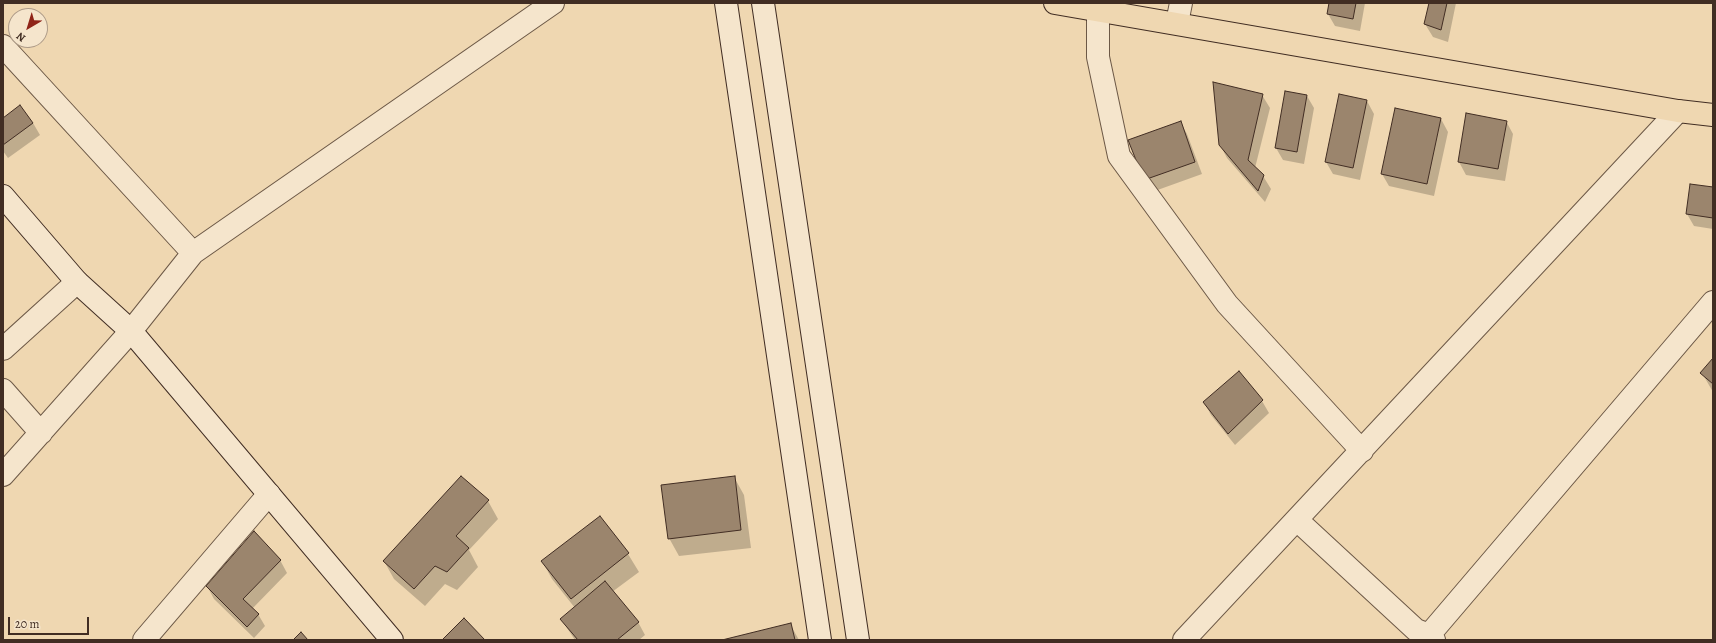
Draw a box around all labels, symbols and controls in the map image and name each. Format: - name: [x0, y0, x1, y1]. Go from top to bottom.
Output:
- north arrow: [8, 8, 48, 48]
- text: N: [13, 29, 29, 45]
- scale bar: [10, 609, 91, 635]
- text: 20 m: [15, 616, 39, 632]

